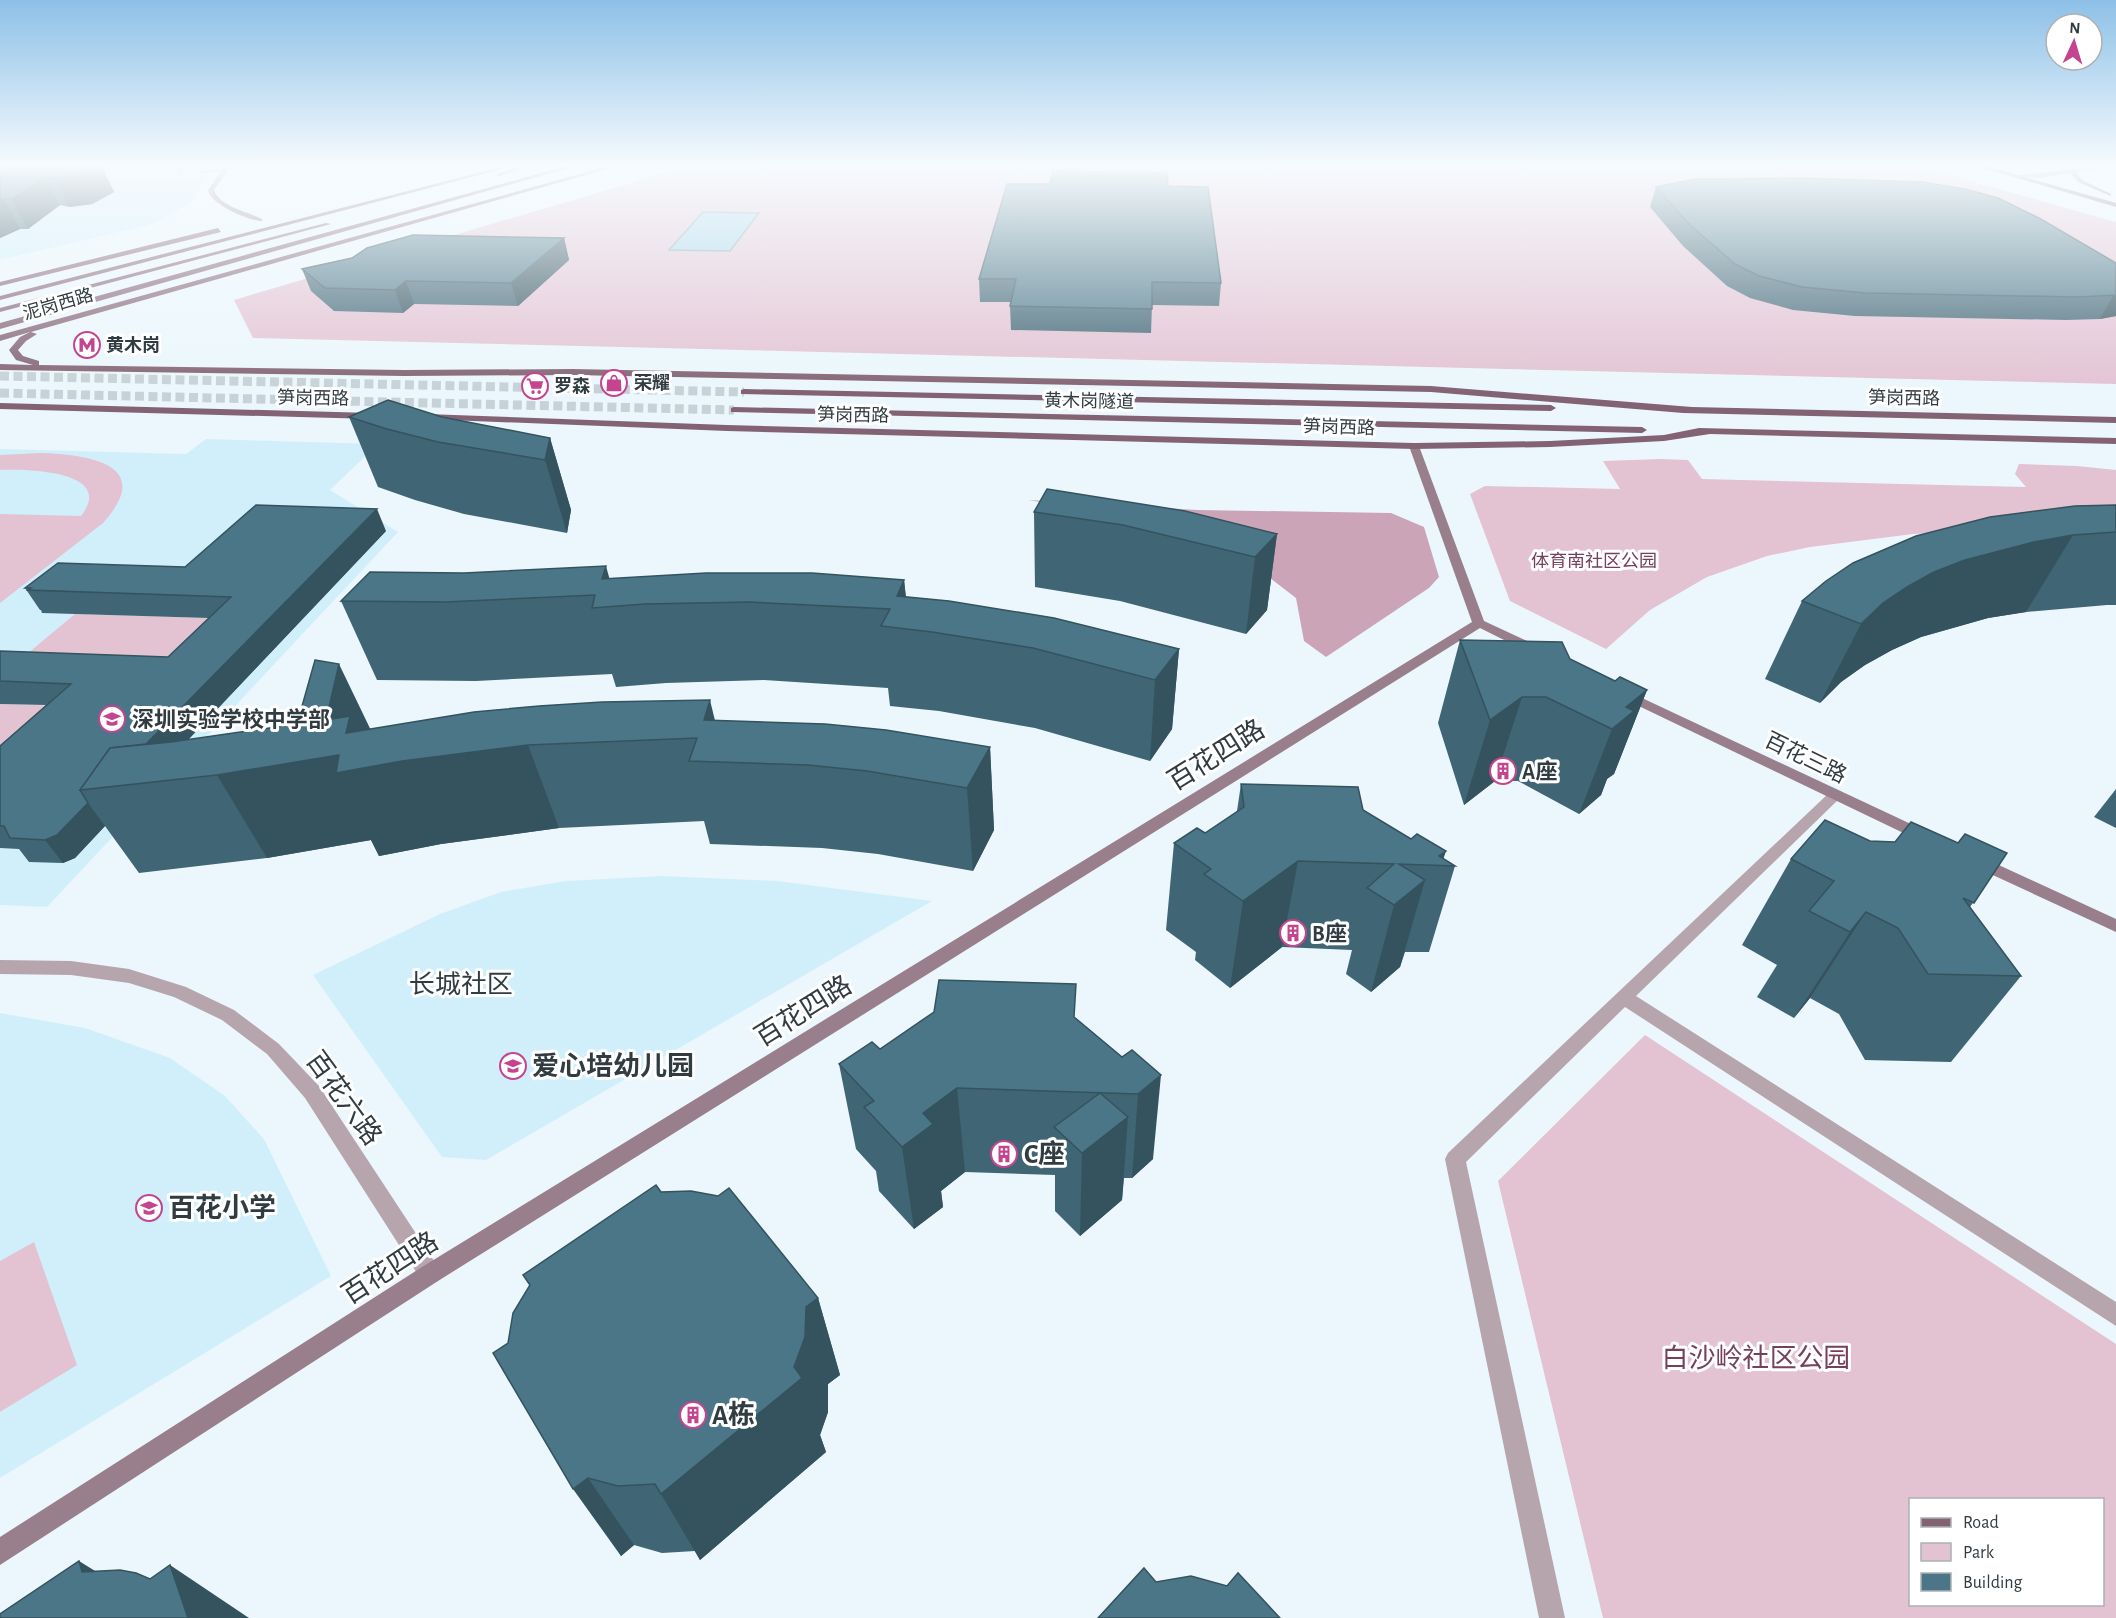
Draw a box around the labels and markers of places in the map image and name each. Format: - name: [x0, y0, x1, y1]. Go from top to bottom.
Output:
- metro station icon: 黄木岗: [72, 330, 102, 360]
- place label: 黄木岗: [106, 336, 160, 355]
- shop icon: 荣耀: [599, 368, 629, 398]
- supermarket icon: 罗森: [520, 371, 550, 401]
- place label: 荣耀: [634, 374, 670, 393]
- place label: 罗森: [554, 377, 590, 396]
- school or university icon: 深圳实验学校中学部: [97, 704, 127, 734]
- place label: 深圳实验学校中学部: [132, 708, 330, 731]
- building icon: A座: [1488, 756, 1518, 786]
- place label: A座: [1522, 760, 1557, 783]
- building icon: B座: [1278, 918, 1308, 948]
- place label: B座: [1312, 922, 1347, 945]
- school or university icon: 爱心培幼儿园: [498, 1051, 528, 1081]
- place label: 爱心培幼儿园: [532, 1051, 694, 1080]
- building icon: C座: [989, 1139, 1019, 1169]
- place label: C座: [1024, 1139, 1065, 1168]
- school or university icon: 百花小学: [134, 1193, 164, 1223]
- place label: 百花小学: [168, 1193, 276, 1222]
- building icon: A栋: [678, 1400, 708, 1430]
- place label: A栋: [712, 1400, 755, 1429]

